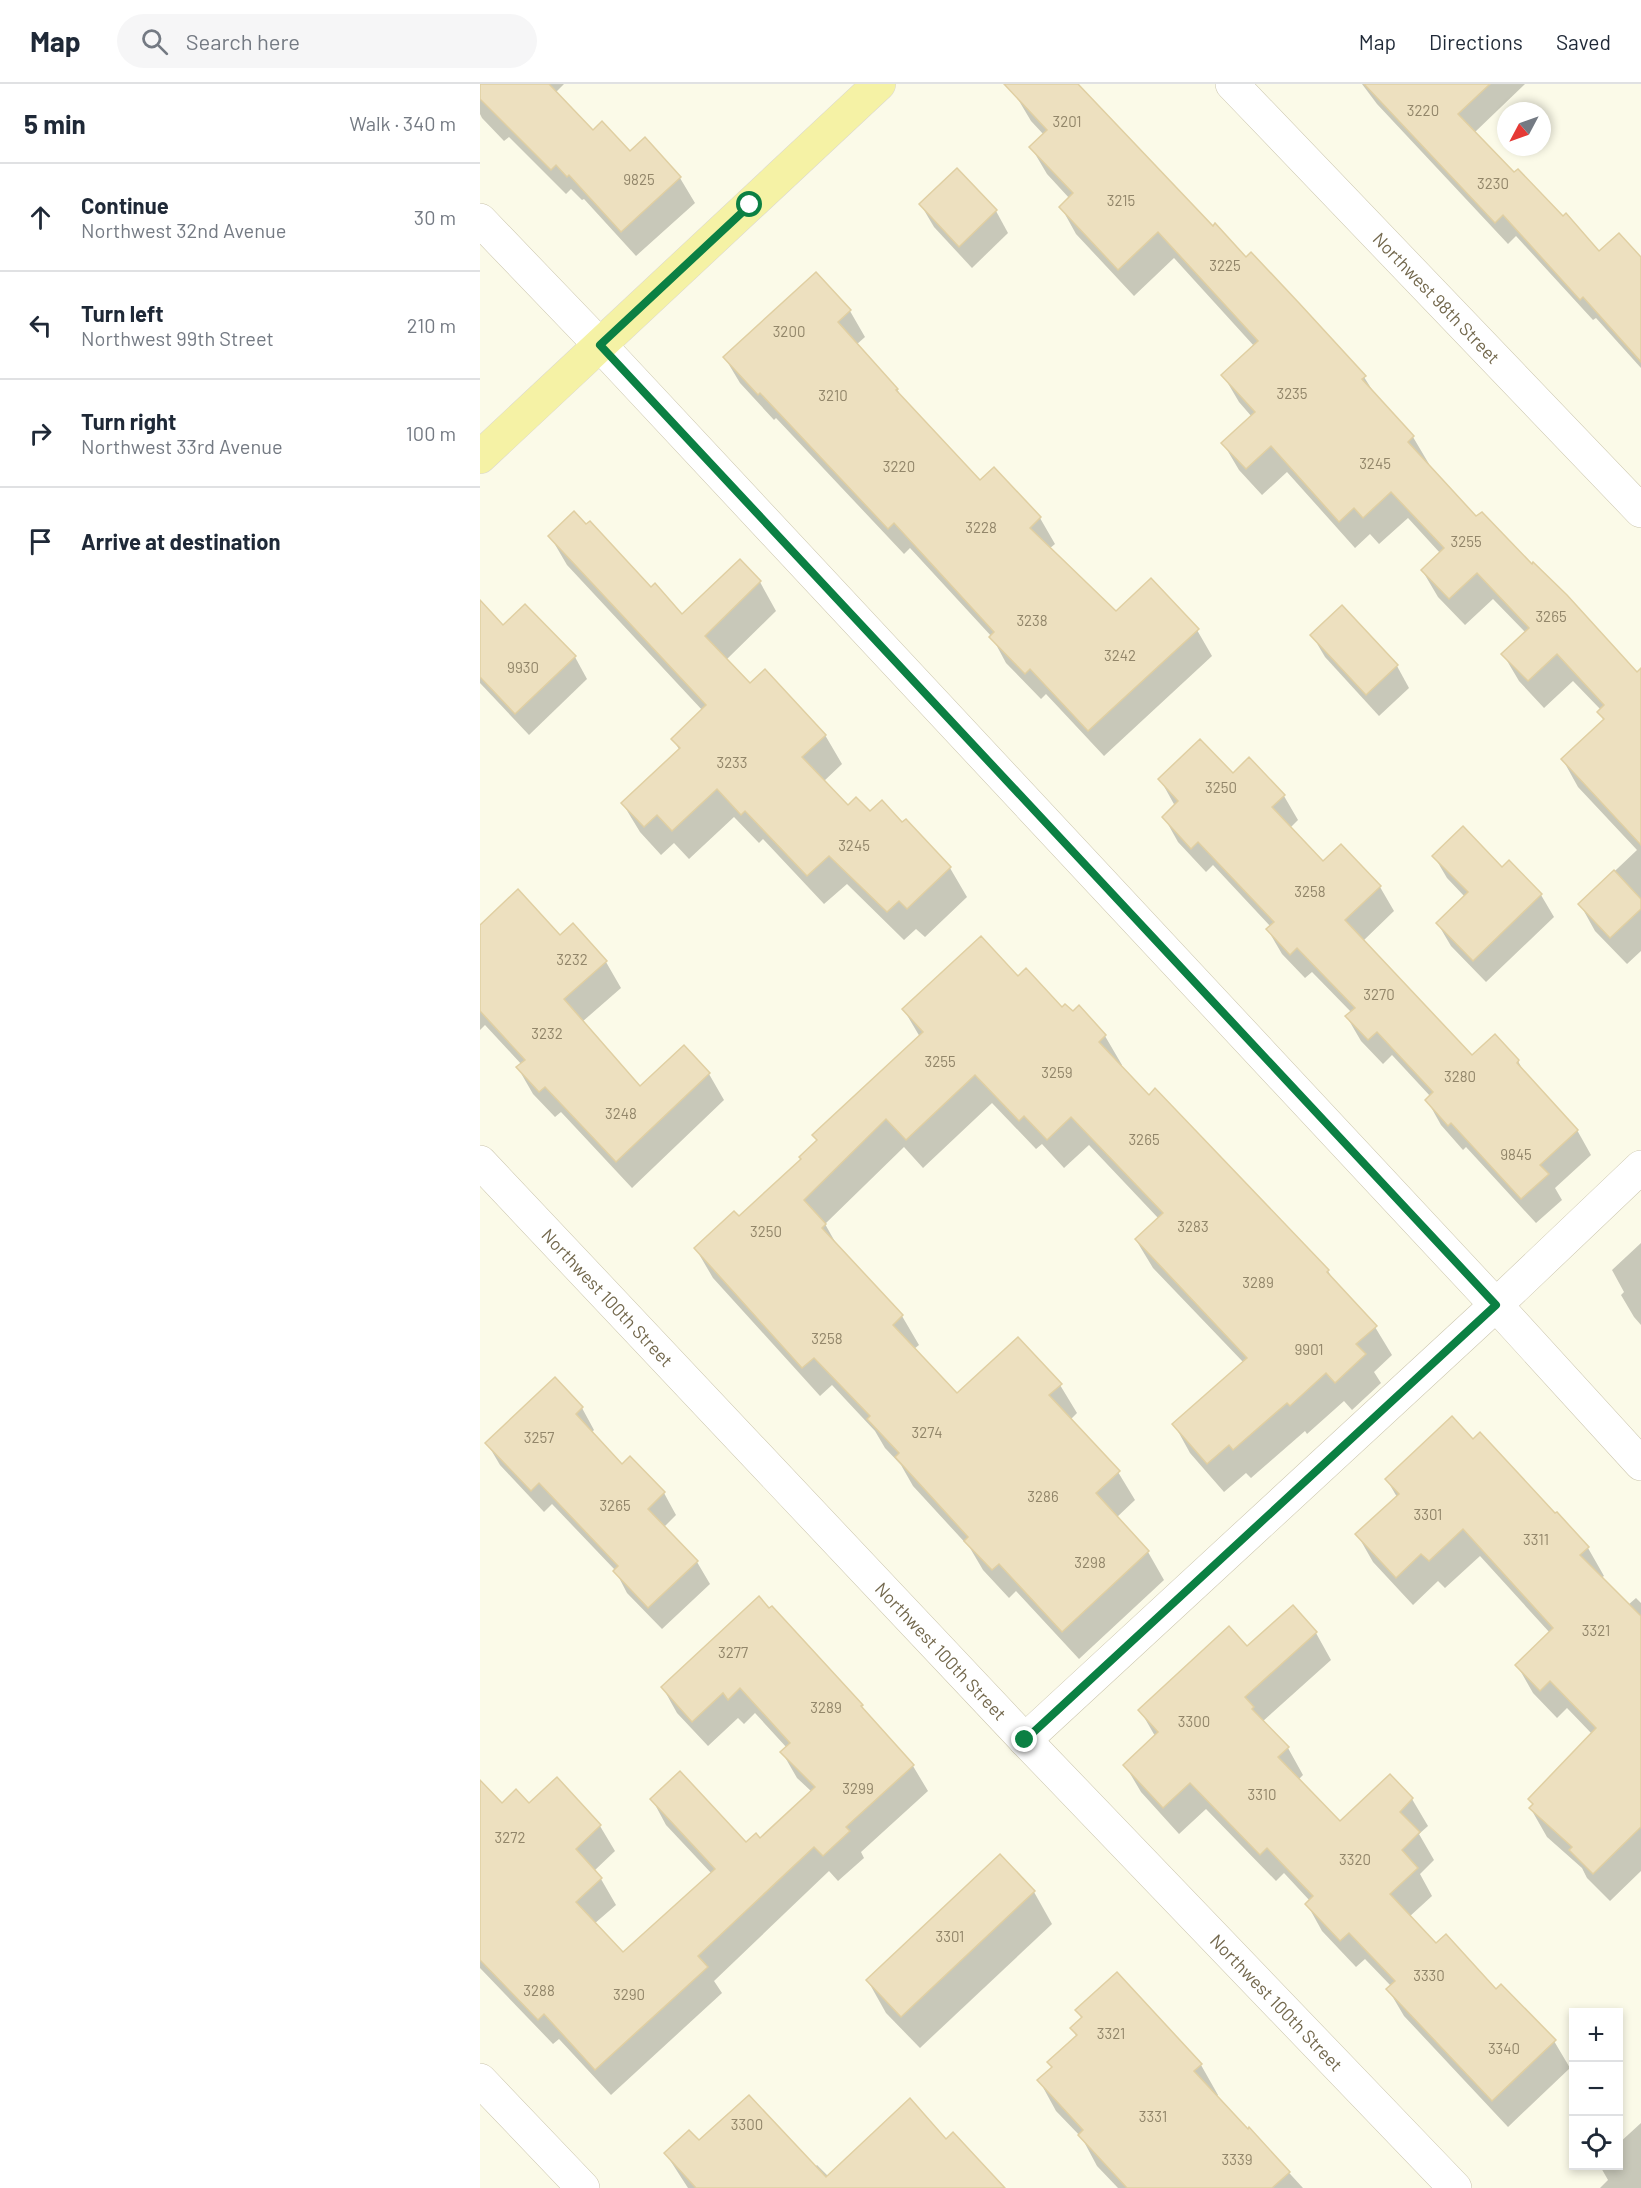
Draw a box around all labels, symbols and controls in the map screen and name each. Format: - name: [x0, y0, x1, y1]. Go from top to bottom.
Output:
- search box: [117, 14, 537, 68]
- text: Map: [30, 24, 81, 58]
- icon: search: [138, 25, 171, 58]
- text: Search here: [186, 28, 300, 54]
- text: Map: [1359, 29, 1396, 54]
- text: Directions: [1429, 29, 1523, 54]
- text: Saved: [1556, 29, 1611, 54]
- house number: 3220: [1407, 101, 1439, 119]
- north arrow: [1497, 102, 1551, 156]
- text: 5 min: [24, 108, 86, 139]
- text: Walk · 340 m: [349, 111, 456, 135]
- house number: 3201: [1052, 112, 1082, 130]
- house number: 9825: [623, 170, 655, 188]
- house number: 3230: [1477, 174, 1509, 192]
- route start: [736, 191, 762, 217]
- house number: 3215: [1107, 191, 1135, 209]
- text: Continue: [81, 192, 169, 218]
- icon: ahead: [24, 201, 57, 234]
- text: 30 m: [414, 205, 456, 229]
- text: Northwest 32nd Avenue: [81, 218, 286, 242]
- street label: Northwest 98th Street: [1369, 227, 1505, 368]
- house number: 3225: [1209, 256, 1241, 274]
- text: Turn left: [81, 300, 164, 326]
- icon: left: [24, 309, 57, 342]
- text: 210 m: [407, 313, 456, 337]
- house number: 3200: [773, 322, 805, 340]
- text: Northwest 99th Street: [81, 326, 274, 350]
- house number: 3235: [1276, 384, 1308, 402]
- house number: 3210: [818, 386, 848, 404]
- text: Turn right: [81, 408, 176, 434]
- icon: right: [24, 417, 57, 450]
- text: 100 m: [406, 421, 456, 445]
- text: Northwest 33rd Avenue: [81, 434, 283, 458]
- house number: 3245: [1359, 454, 1391, 472]
- house number: 3220: [883, 457, 915, 475]
- house number: 3228: [965, 518, 997, 536]
- icon: arrive: [24, 525, 57, 558]
- text: Arrive at destination: [81, 528, 280, 554]
- house number: 3255: [1450, 532, 1482, 550]
- house number: 3265: [1535, 607, 1567, 625]
- house number: 3238: [1016, 611, 1048, 629]
- house number: 3242: [1104, 646, 1136, 664]
- house number: 9930: [507, 658, 539, 676]
- house number: 3233: [716, 753, 748, 771]
- house number: 3250: [1205, 778, 1237, 796]
- house number: 3245: [838, 836, 870, 854]
- house number: 3258: [1294, 882, 1326, 900]
- house number: 3232: [556, 950, 588, 968]
- house number: 3270: [1363, 985, 1395, 1003]
- house number: 3232: [531, 1024, 563, 1042]
- house number: 3255: [924, 1052, 956, 1070]
- house number: 3259: [1041, 1063, 1073, 1081]
- house number: 3280: [1444, 1067, 1476, 1085]
- house number: 3248: [605, 1104, 637, 1122]
- house number: 3265: [1128, 1130, 1160, 1148]
- house number: 9845: [1500, 1145, 1532, 1163]
- house number: 3283: [1177, 1217, 1209, 1235]
- house number: 3250: [750, 1222, 782, 1240]
- street label: Northwest 100th Street: [537, 1224, 678, 1371]
- house number: 3289: [1242, 1273, 1274, 1291]
- house number: 3258: [811, 1329, 843, 1347]
- house number: 9901: [1295, 1340, 1323, 1358]
- house number: 3274: [911, 1423, 943, 1441]
- house number: 3257: [524, 1428, 554, 1446]
- house number: 3286: [1027, 1487, 1059, 1505]
- house number: 3265: [599, 1496, 631, 1514]
- house number: 3301: [1414, 1505, 1442, 1523]
- house number: 3311: [1523, 1530, 1549, 1548]
- house number: 3298: [1074, 1553, 1106, 1571]
- street label: Northwest 100th Street: [871, 1577, 1011, 1725]
- house number: 3321: [1582, 1621, 1610, 1639]
- house number: 3277: [718, 1643, 748, 1661]
- house number: 3289: [810, 1698, 842, 1716]
- house number: 3300: [1178, 1712, 1210, 1730]
- route end: [1011, 1726, 1037, 1752]
- house number: 3299: [842, 1779, 874, 1797]
- house number: 3310: [1247, 1785, 1277, 1803]
- house number: 3272: [495, 1828, 525, 1846]
- house number: 3320: [1339, 1850, 1371, 1868]
- house number: 3301: [936, 1927, 964, 1945]
- street label: Northwest 100th Street: [1206, 1929, 1348, 2075]
- house number: 3330: [1413, 1966, 1445, 1984]
- house number: 3288: [523, 1981, 555, 1999]
- house number: 3290: [613, 1985, 645, 2003]
- map controls: [1569, 2008, 1623, 2170]
- button: +: [1569, 2008, 1623, 2062]
- house number: 3321: [1097, 2024, 1125, 2042]
- house number: 3340: [1488, 2039, 1520, 2057]
- button: −: [1569, 2062, 1623, 2116]
- house number: 3331: [1139, 2107, 1167, 2125]
- house number: 3300: [731, 2115, 763, 2133]
- button: locate: [1569, 2116, 1623, 2170]
- house number: 3339: [1222, 2150, 1253, 2168]

